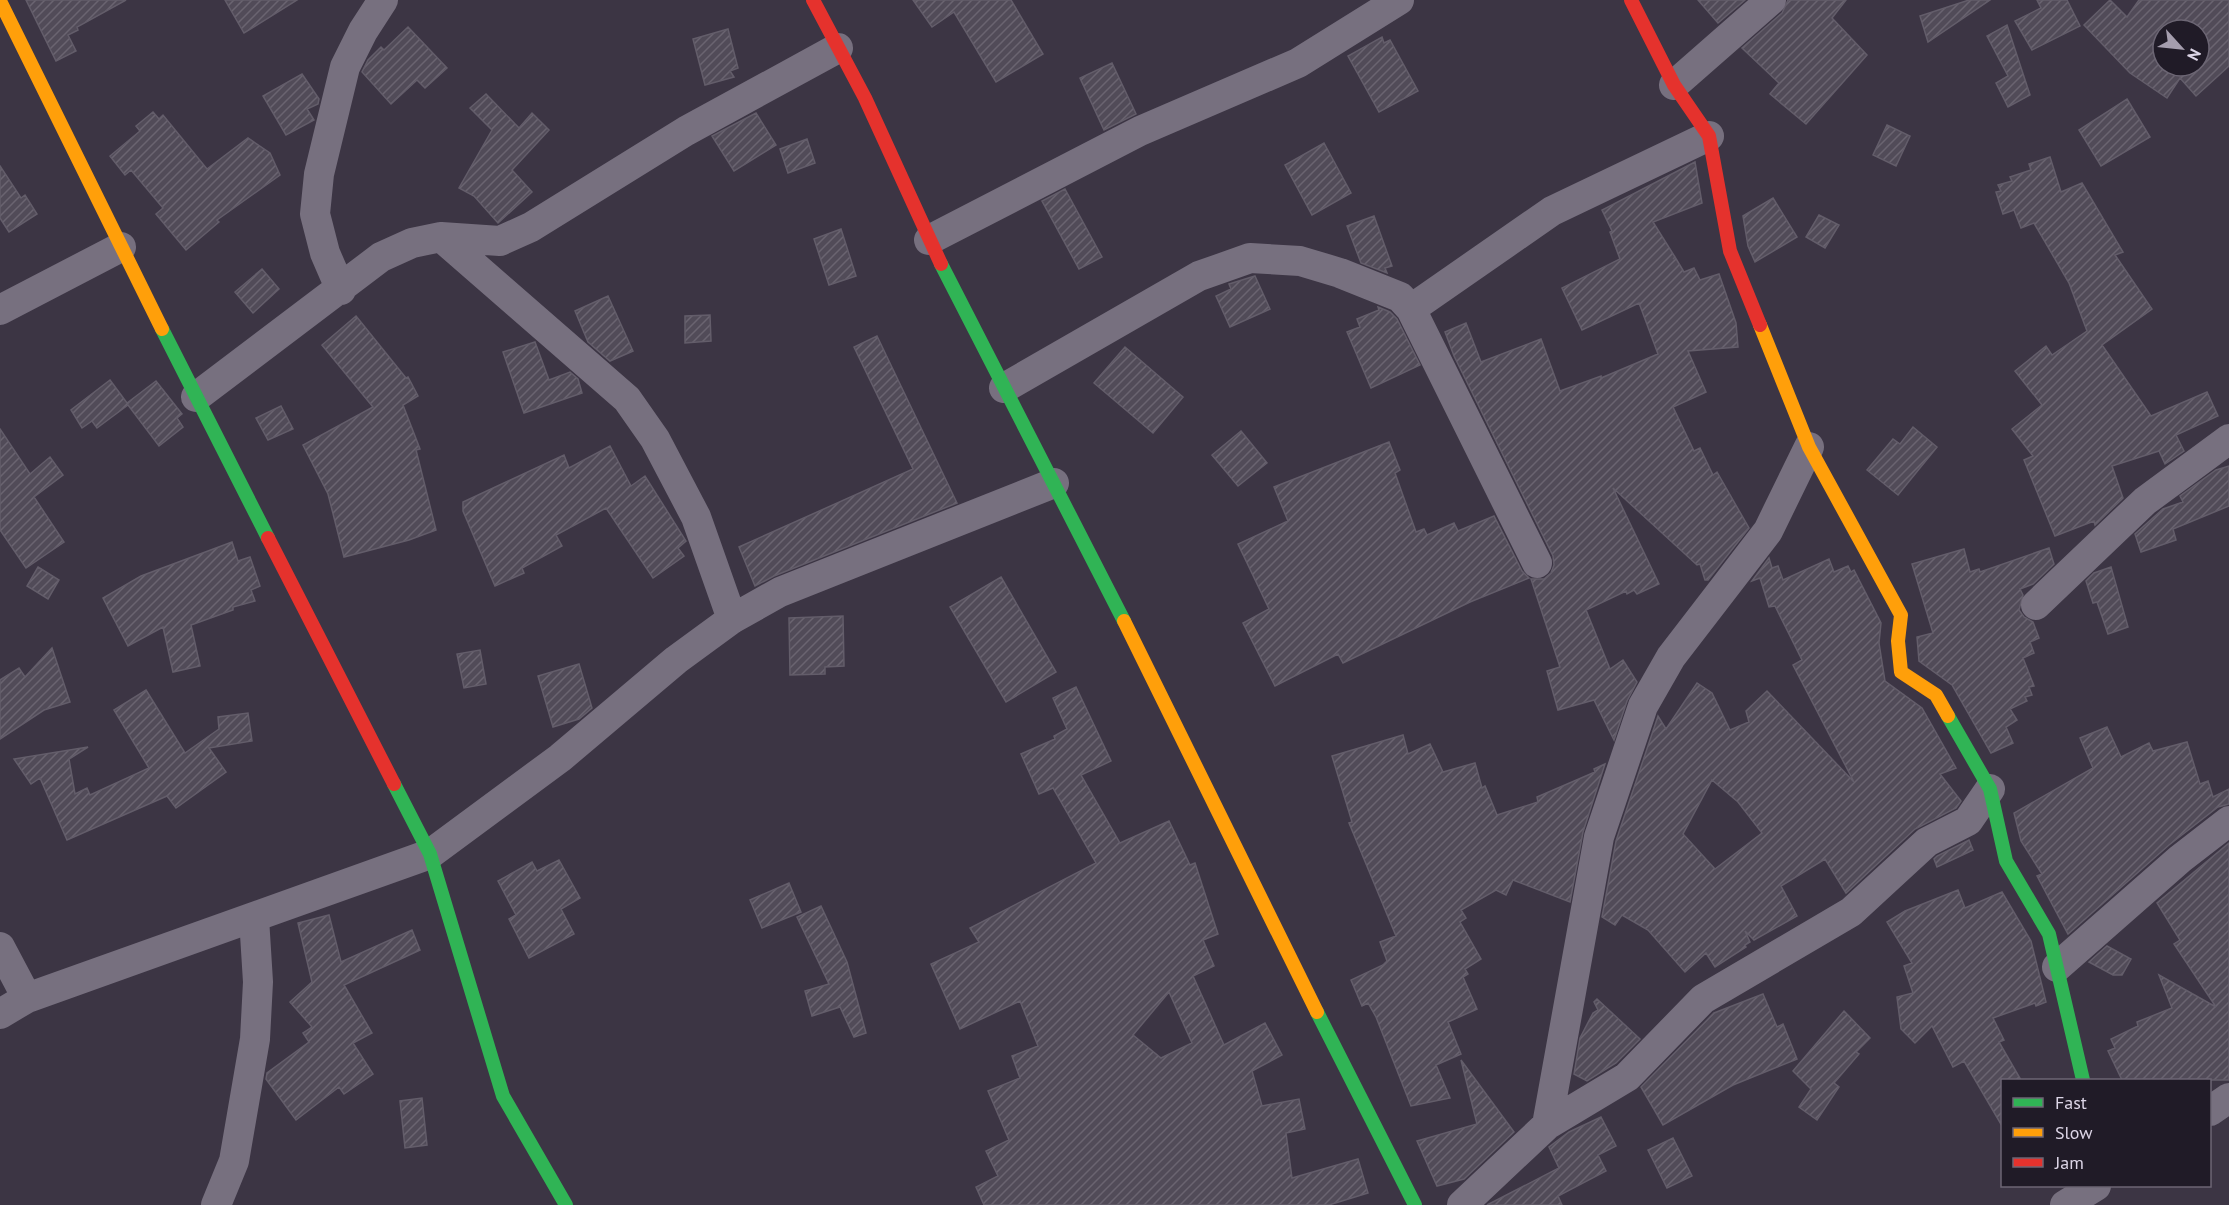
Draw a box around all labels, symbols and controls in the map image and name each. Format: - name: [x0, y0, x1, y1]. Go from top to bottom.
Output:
- north arrow: [2151, 18, 2211, 78]
- text: N: [2183, 46, 2206, 64]
- legend: [2001, 1079, 2211, 1187]
- text: Fast: [2055, 1091, 2087, 1114]
- text: Slow: [2055, 1121, 2093, 1144]
- text: Jam: [2054, 1151, 2084, 1174]

